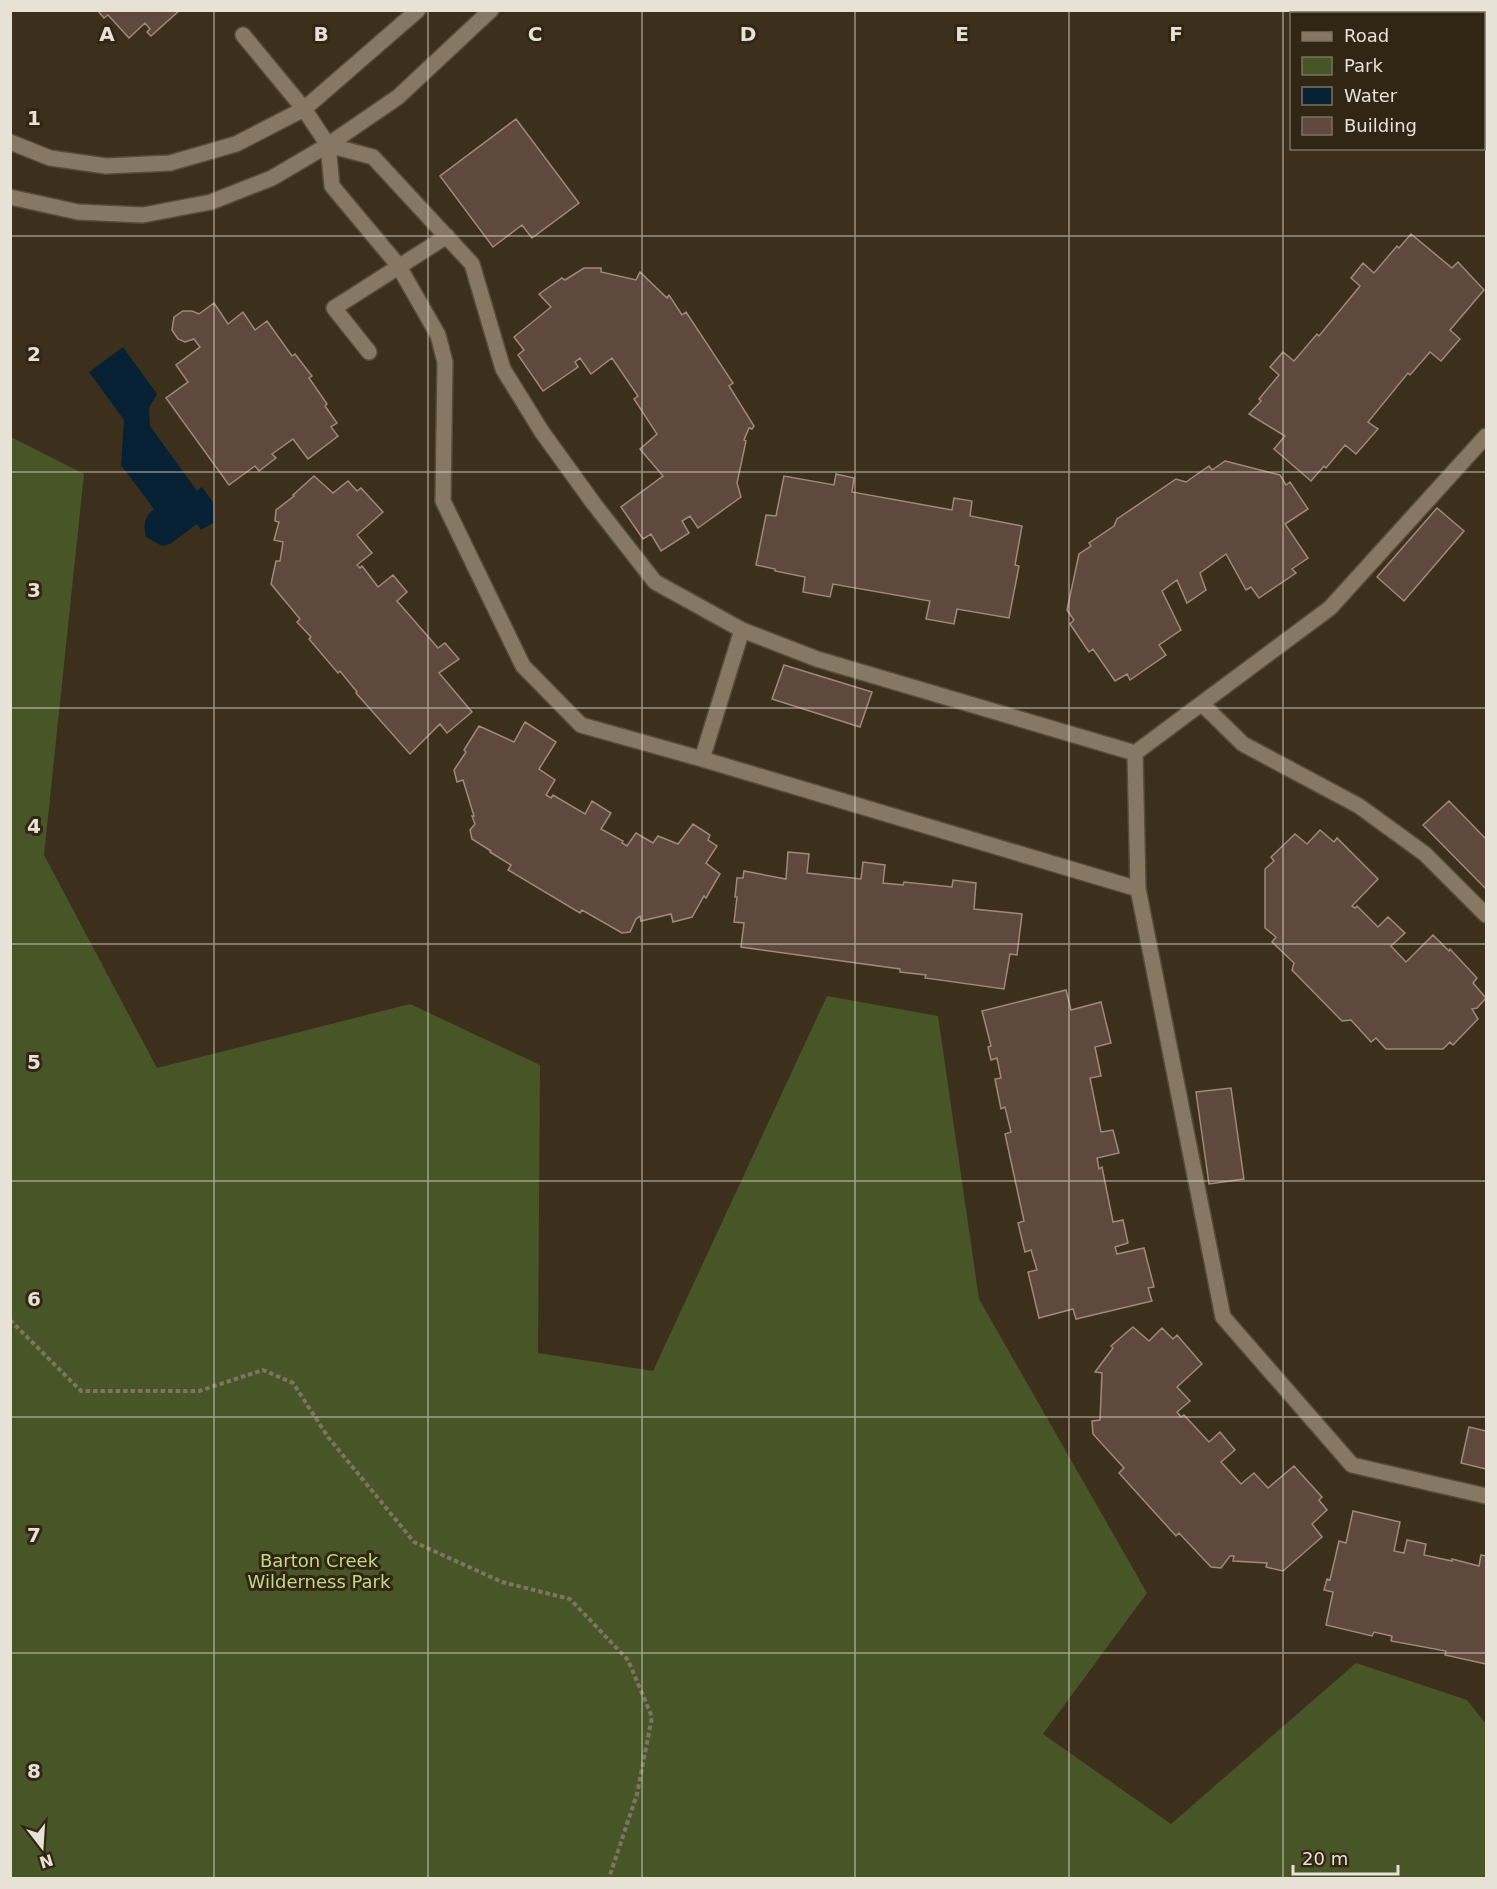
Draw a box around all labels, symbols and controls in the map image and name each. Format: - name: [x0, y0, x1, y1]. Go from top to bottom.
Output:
- legend: [1290, 12, 1485, 150]
- text: A: [99, 22, 115, 46]
- text: B: [313, 22, 329, 46]
- text: C: [528, 22, 542, 46]
- text: D: [740, 22, 756, 46]
- text: E: [955, 22, 969, 46]
- text: F: [1169, 22, 1183, 46]
- text: Road: [1344, 25, 1389, 46]
- text: Park: [1344, 55, 1383, 76]
- text: Water: [1344, 85, 1398, 106]
- text: 1: [27, 106, 41, 130]
- text: Building: [1344, 115, 1417, 136]
- text: 2: [27, 342, 41, 366]
- text: 3: [27, 578, 41, 602]
- text: 4: [27, 814, 41, 838]
- text: 5: [27, 1050, 41, 1074]
- text: 6: [27, 1287, 41, 1311]
- text: 7: [27, 1523, 41, 1547]
- park label: Barton Creek Wilderness Park: [248, 1550, 391, 1592]
- text: 8: [27, 1759, 41, 1783]
- north arrow: [12, 1817, 72, 1877]
- scale bar: [1293, 1838, 1398, 1876]
- text: 20 m: [1302, 1848, 1348, 1869]
- text: N: [37, 1850, 55, 1872]

